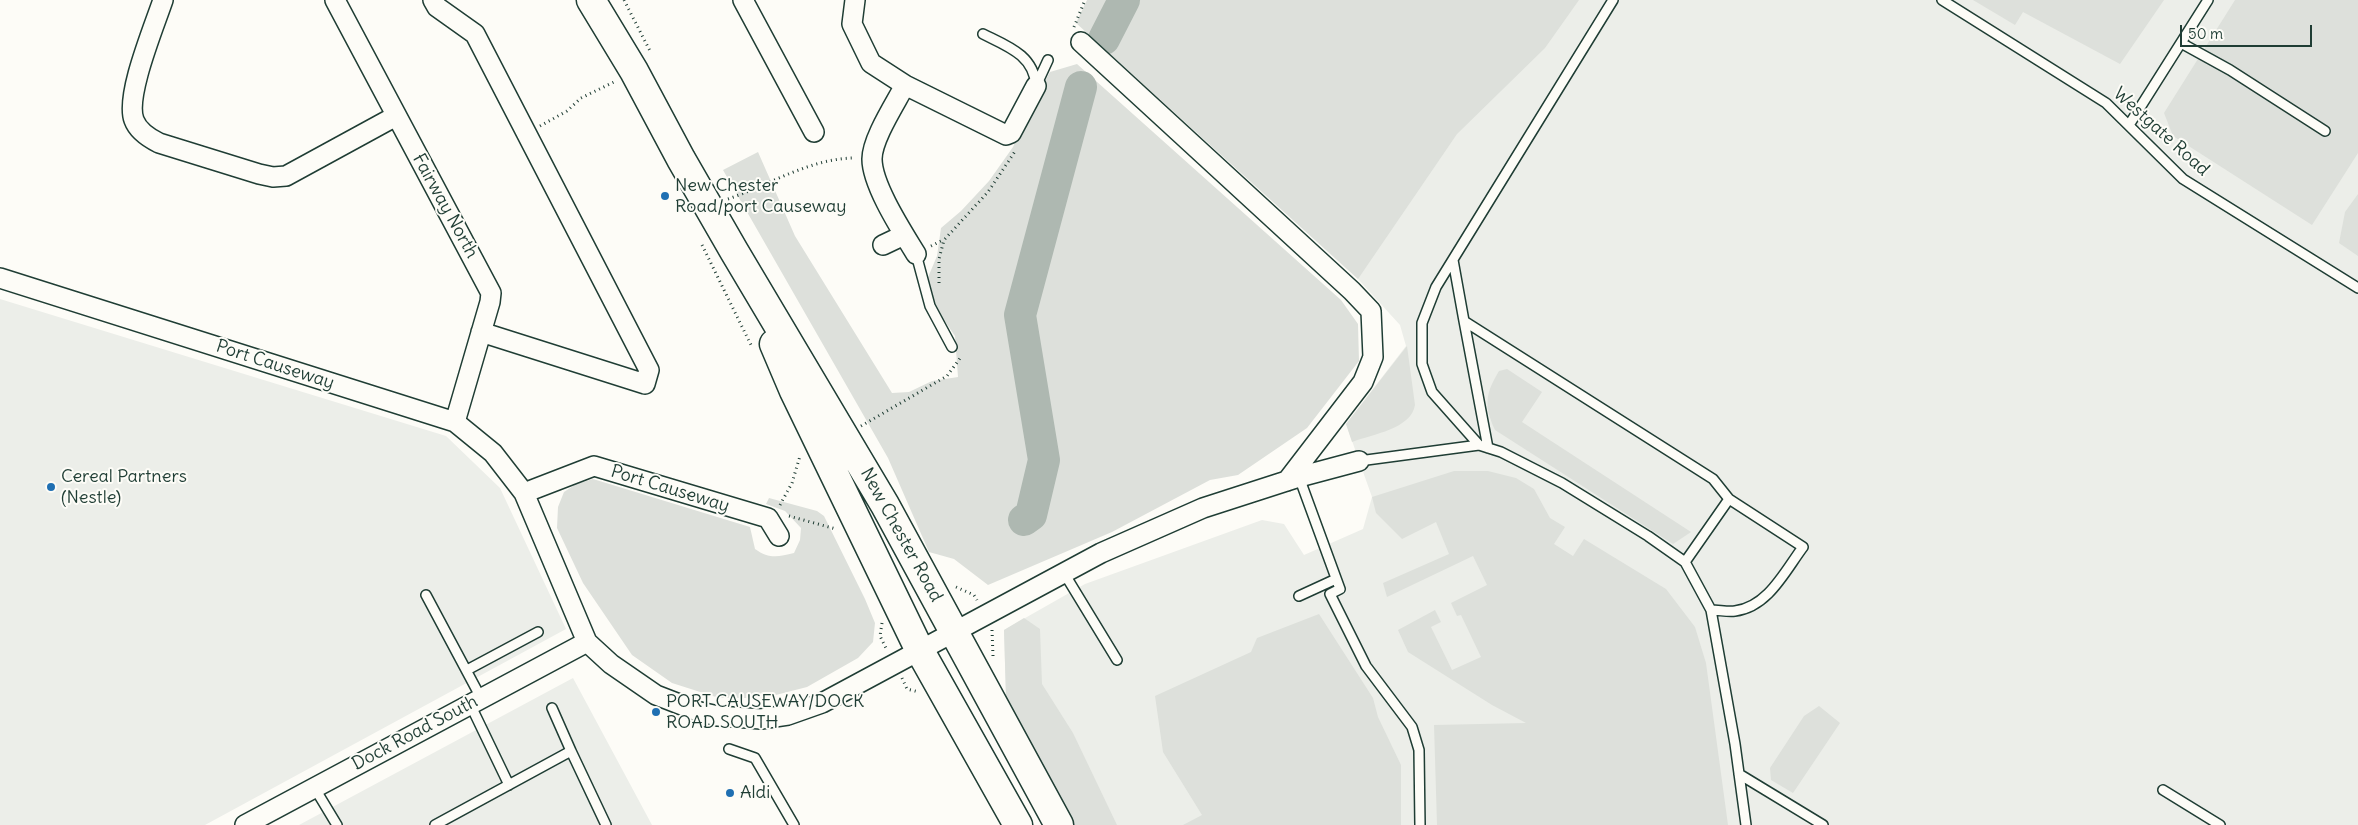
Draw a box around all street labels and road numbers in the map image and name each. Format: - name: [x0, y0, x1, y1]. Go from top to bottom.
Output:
- street label: Westgate Road: [2108, 83, 2214, 181]
- street label: Fairway North: [407, 150, 483, 262]
- street label: Port Causeway: [213, 336, 337, 394]
- street label: Port Causeway: [608, 461, 732, 517]
- street label: New Chester Road: [855, 464, 947, 606]
- street label: Dock Road South: [349, 691, 481, 775]

